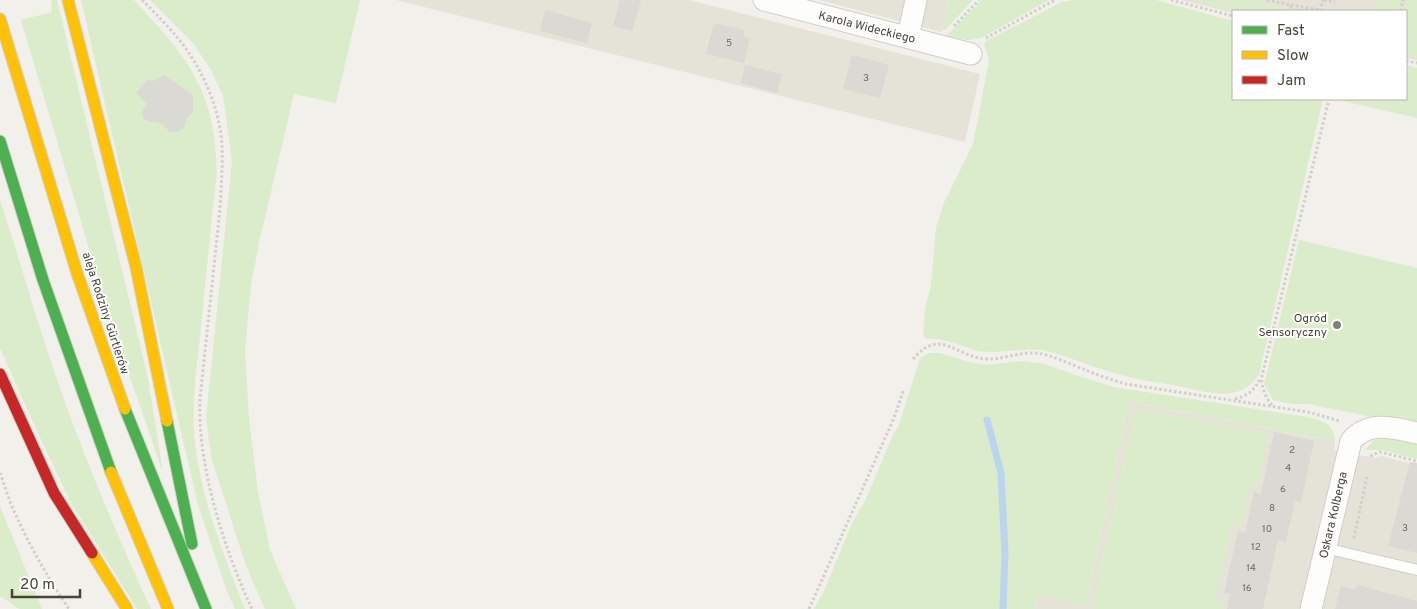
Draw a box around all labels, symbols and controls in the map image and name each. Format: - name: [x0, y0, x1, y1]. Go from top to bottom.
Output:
- street label: Karola Wideckiego: [817, 8, 917, 48]
- legend: [1232, 10, 1407, 100]
- text: Fast: [1277, 22, 1305, 41]
- house number: 5: [726, 37, 732, 50]
- text: Slow: [1277, 47, 1309, 66]
- house number: 3: [863, 72, 869, 85]
- text: Jam: [1277, 72, 1306, 91]
- street label: aleja Rodziny Gürtlerów: [78, 250, 133, 377]
- place label: Ogród Sensoryczny: [1258, 311, 1327, 341]
- marker: Ogród Sensoryczny: [1331, 319, 1343, 331]
- house number: 2: [1289, 444, 1295, 457]
- house number: 4: [1285, 462, 1291, 475]
- street label: Oskara Kolberga: [1316, 470, 1352, 560]
- house number: 6: [1280, 483, 1286, 496]
- house number: 8: [1269, 502, 1275, 515]
- house number: 3: [1402, 522, 1408, 535]
- house number: 10: [1262, 523, 1272, 536]
- house number: 12: [1251, 541, 1261, 554]
- house number: 14: [1246, 562, 1256, 575]
- scale bar: [12, 566, 80, 598]
- text: 20 m: [20, 576, 55, 595]
- house number: 16: [1242, 582, 1252, 595]

